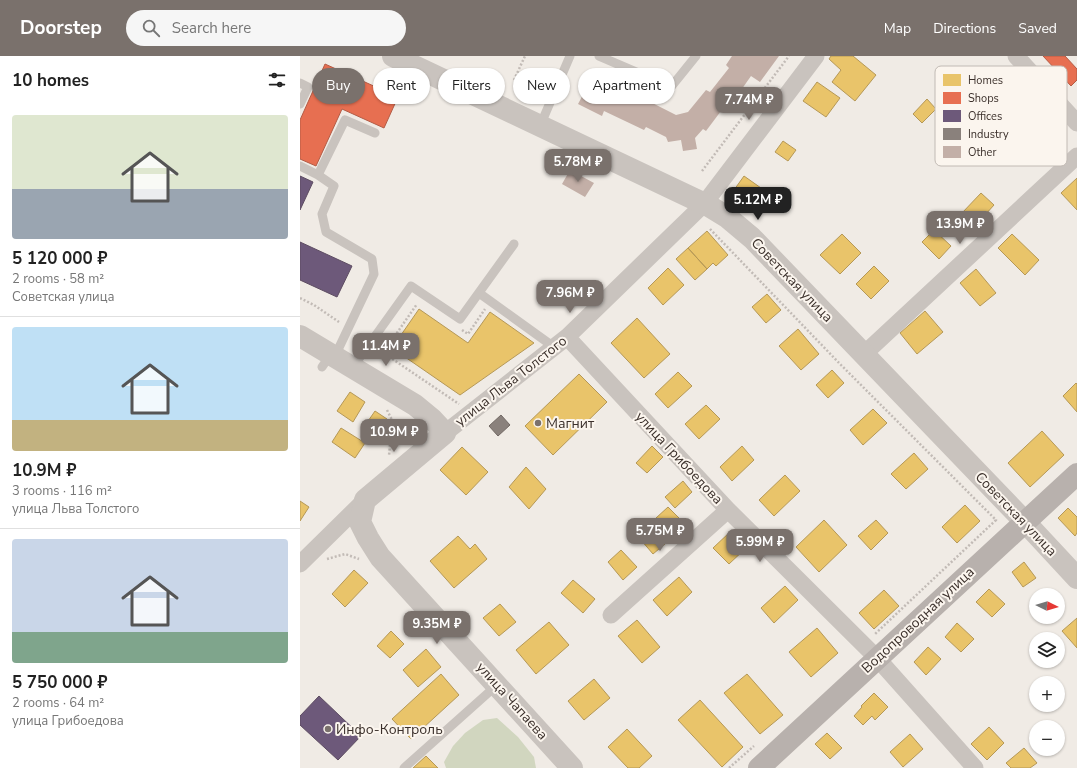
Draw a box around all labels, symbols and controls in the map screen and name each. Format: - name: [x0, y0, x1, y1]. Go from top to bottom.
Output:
- search box: [126, 10, 406, 46]
- text: Doorstep: [20, 15, 102, 41]
- icon: search: [140, 17, 162, 39]
- text: Search here: [172, 18, 251, 38]
- text: Map: [884, 19, 911, 38]
- text: Directions: [933, 19, 996, 38]
- text: Saved: [1018, 19, 1057, 38]
- legend: [935, 66, 1067, 166]
- chip: Buy: [312, 68, 365, 104]
- chip: Rent: [373, 68, 430, 104]
- chip: Filters: [438, 68, 505, 104]
- chip: New: [513, 68, 570, 104]
- chip: Apartment: [578, 68, 675, 104]
- text: 10 homes: [12, 69, 89, 92]
- icon: filters: [266, 69, 288, 91]
- text: Homes: [968, 73, 1003, 88]
- pin: 7.74M ₽: [712, 87, 786, 121]
- text: 7.74M ₽: [724, 91, 774, 109]
- text: Shops: [968, 91, 999, 106]
- text: Offices: [968, 109, 1002, 124]
- text: Industry: [968, 127, 1009, 142]
- icon: home: [114, 141, 186, 213]
- text: Other: [968, 145, 996, 160]
- pin: 5.78M ₽: [541, 149, 615, 183]
- text: 5.78M ₽: [553, 153, 603, 171]
- pin: 5.12M ₽: [721, 187, 795, 221]
- text: 5.12M ₽: [733, 191, 783, 209]
- pin: 13.9M ₽: [923, 211, 997, 245]
- text: 13.9M ₽: [935, 215, 985, 233]
- street label: Советская улица: [747, 234, 837, 326]
- text: 5 120 000 ₽: [12, 247, 107, 270]
- text: 2 rooms · 58 m²: [12, 270, 104, 288]
- pin: 7.96M ₽: [533, 280, 607, 314]
- text: 7.96M ₽: [545, 284, 595, 302]
- text: Советская улица: [12, 288, 114, 306]
- street label: улица Льва Толстого: [451, 331, 571, 431]
- pin: 11.4M ₽: [349, 333, 423, 367]
- text: 11.4M ₽: [361, 337, 411, 355]
- icon: home: [114, 353, 186, 425]
- street label: улица Грибоедова: [631, 407, 727, 509]
- place label: Магнит: [546, 414, 595, 433]
- marker: Магнит: [533, 418, 543, 428]
- pin: 10.9M ₽: [357, 419, 431, 453]
- text: 10.9M ₽: [369, 423, 419, 441]
- text: 10.9M ₽: [12, 459, 76, 482]
- street label: Советская улица: [971, 468, 1061, 560]
- text: 3 rooms · 116 m²: [12, 482, 112, 500]
- text: улица Льва Толстого: [12, 500, 139, 518]
- pin: 5.75M ₽: [623, 518, 697, 552]
- text: 5.75M ₽: [635, 522, 685, 540]
- pin: 5.99M ₽: [723, 529, 797, 563]
- text: 5.99M ₽: [735, 533, 785, 551]
- street label: Водопроводная улица: [857, 563, 979, 677]
- icon: home: [114, 565, 186, 637]
- north arrow: [1029, 588, 1065, 624]
- map controls: [1029, 588, 1065, 756]
- pin: 9.35M ₽: [400, 611, 474, 645]
- text: 9.35M ₽: [412, 615, 462, 633]
- button: layers: [1029, 632, 1065, 668]
- street label: улица Чапаева: [472, 658, 552, 744]
- text: 5 750 000 ₽: [12, 671, 107, 694]
- button: +: [1029, 676, 1065, 712]
- text: 2 rooms · 64 m²: [12, 694, 104, 712]
- text: улица Грибоедова: [12, 712, 124, 730]
- place label: Инфо-Контроль: [336, 720, 443, 739]
- button: −: [1029, 720, 1065, 756]
- marker: Инфо-Контроль: [323, 724, 333, 734]

